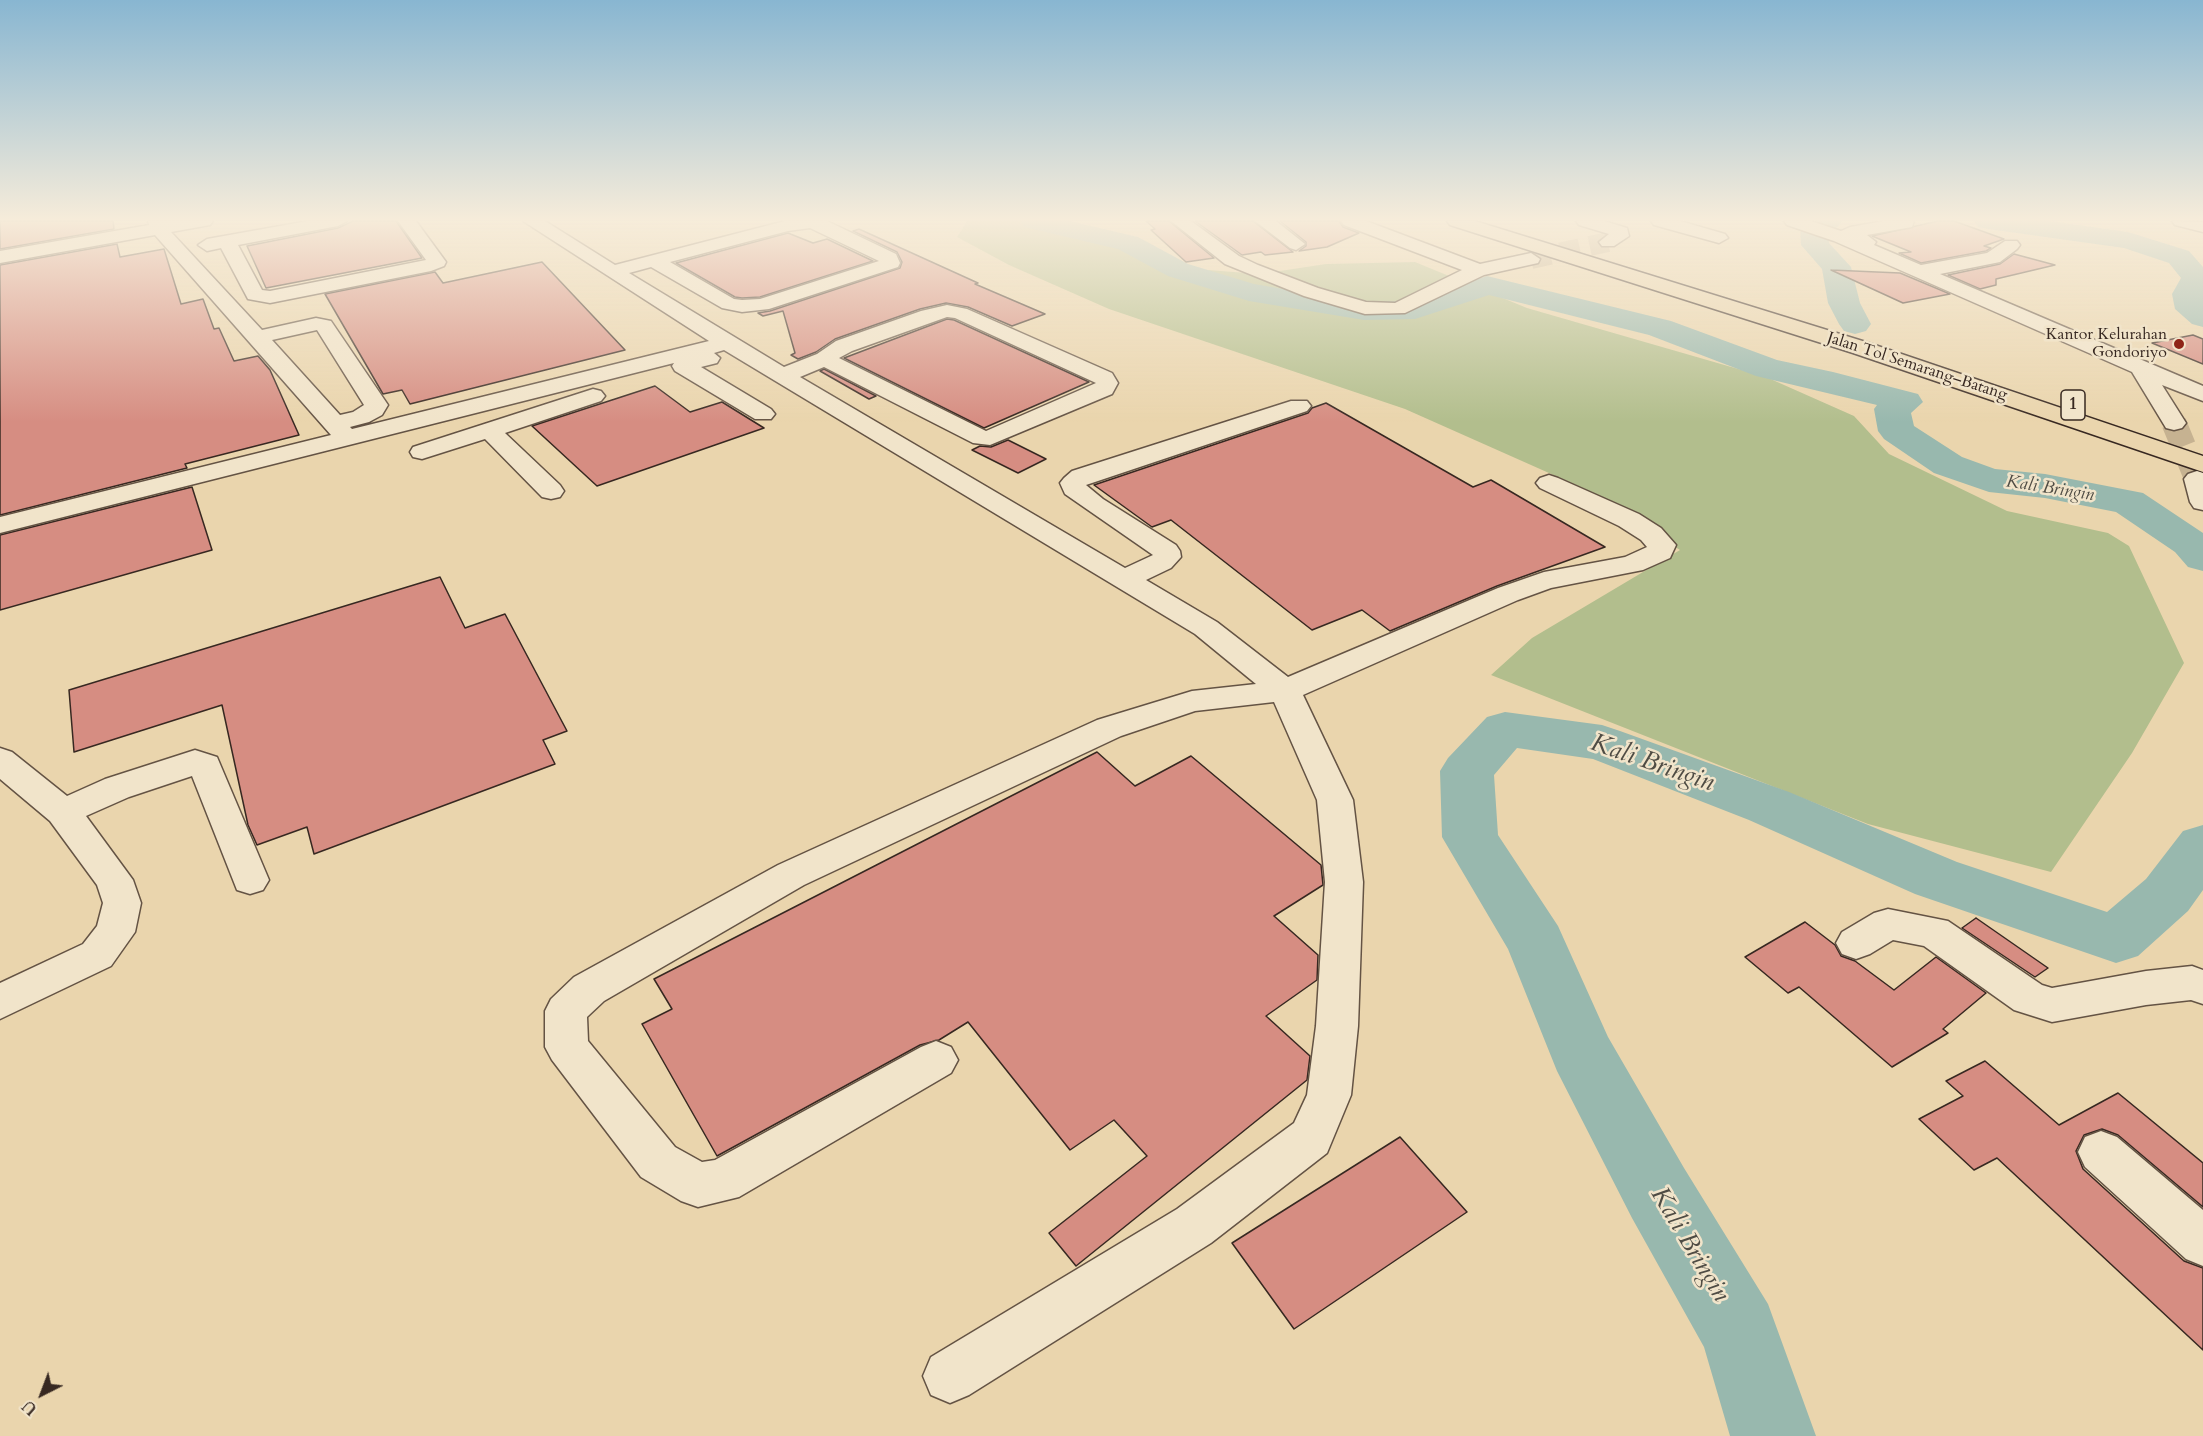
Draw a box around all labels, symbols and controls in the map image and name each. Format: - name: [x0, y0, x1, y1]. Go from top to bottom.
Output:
- place label: Kantor Kelurahan Gondoriyo: [2046, 325, 2167, 363]
- street label: Jalan Tol Semarang–Batang: [1824, 329, 2010, 405]
- marker: Kantor Kelurahan Gondoriyo: [2172, 337, 2186, 351]
- road number: 1: [2061, 390, 2085, 420]
- water label: Kali Bringin: [2004, 471, 2096, 507]
- water label: Kali Bringin: [1586, 728, 1718, 800]
- water label: Kali Bringin: [1643, 1182, 1735, 1308]
- north arrow: [12, 1364, 72, 1424]
- text: U: [18, 1395, 42, 1420]

